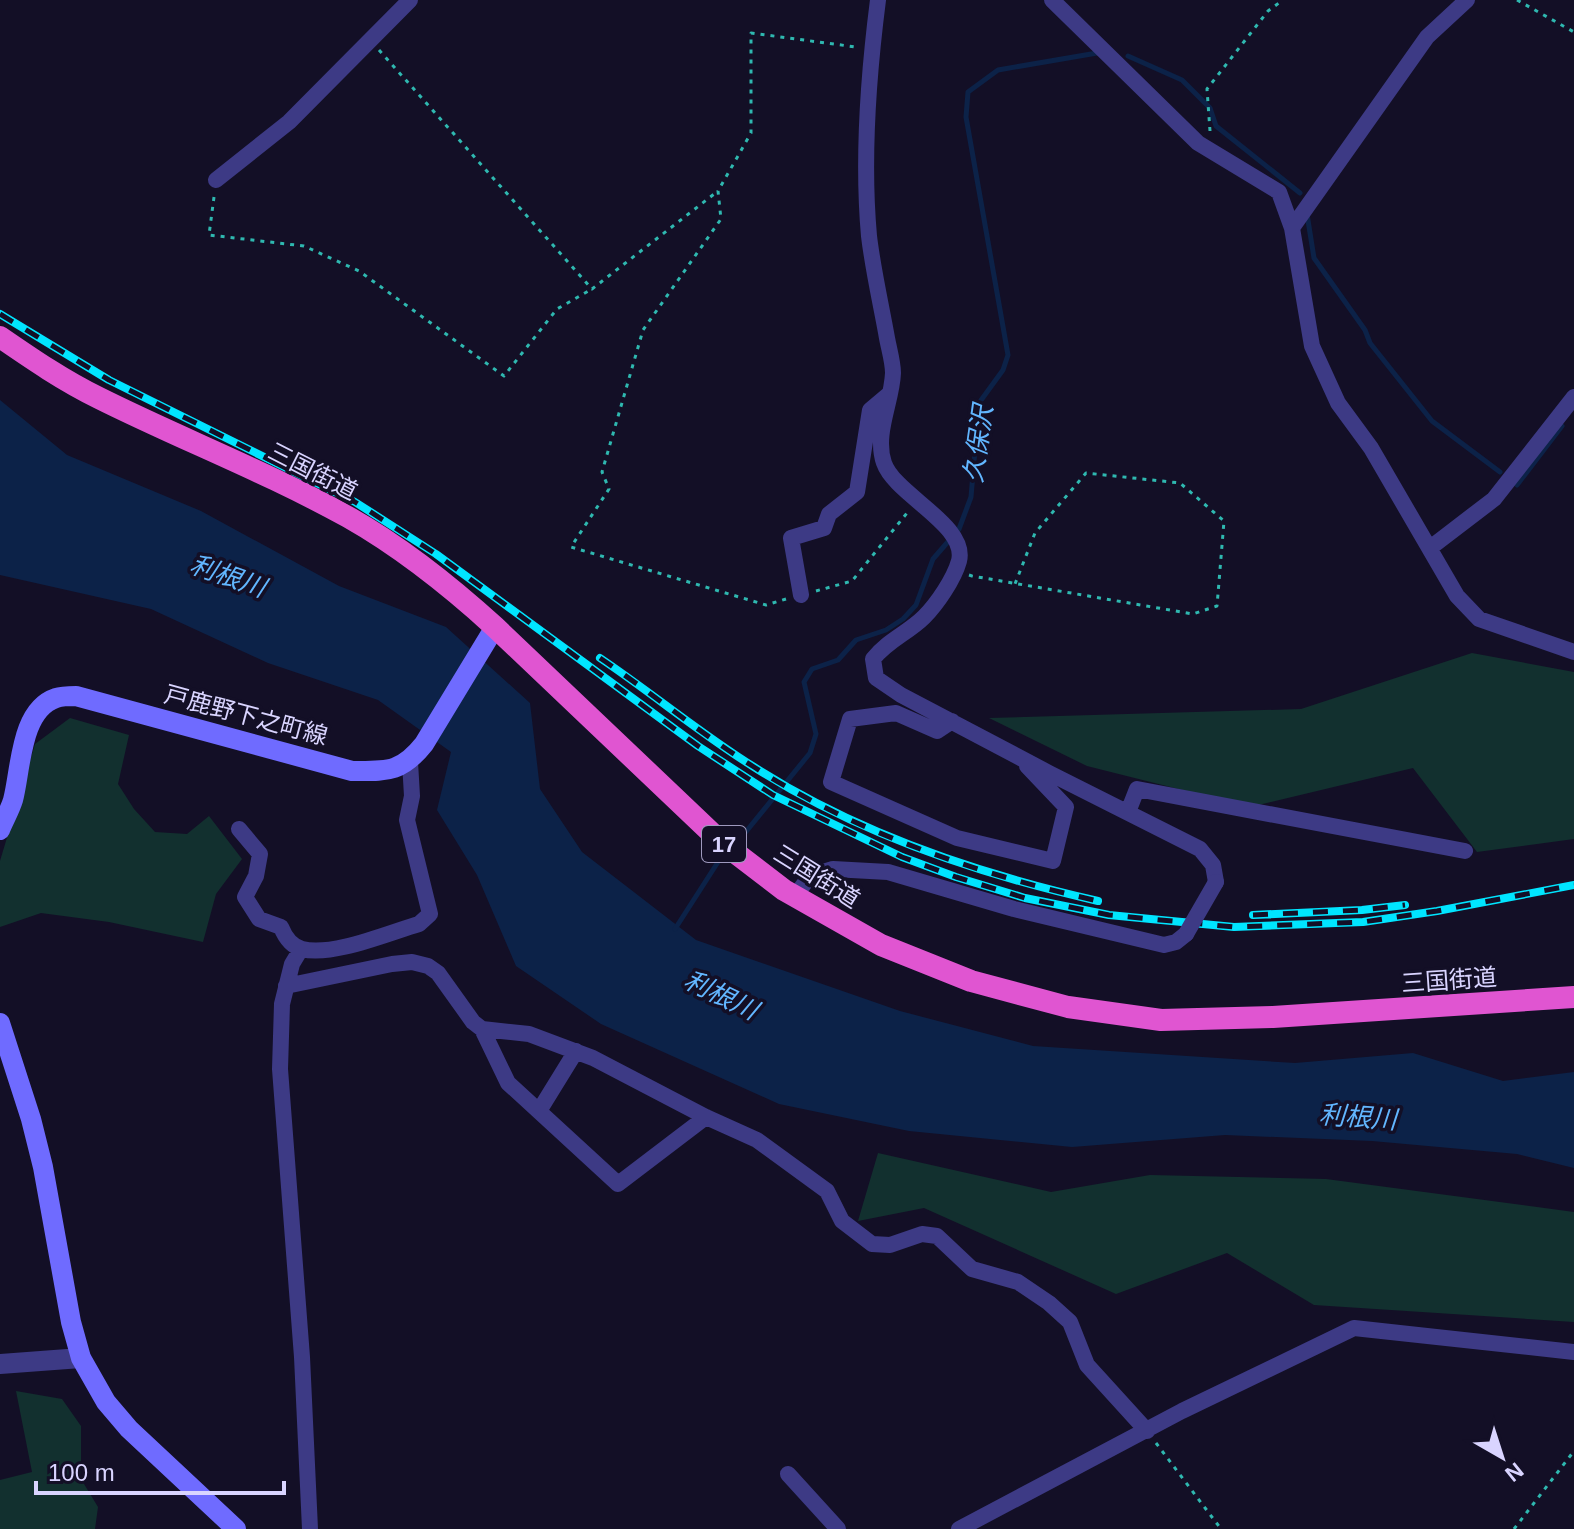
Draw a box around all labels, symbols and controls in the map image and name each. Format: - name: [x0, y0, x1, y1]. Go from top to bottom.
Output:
- water label: 久保沢: [958, 400, 999, 485]
- street label: 三国街道: [264, 437, 362, 505]
- water label: 利根川: [186, 549, 273, 604]
- street label: 戸鹿野下之町線: [161, 680, 331, 750]
- road number: 17: [702, 826, 746, 862]
- street label: 三国街道: [769, 839, 865, 913]
- street label: 三国街道: [1400, 963, 1498, 997]
- water label: 利根川: [679, 964, 765, 1027]
- water label: 利根川: [1318, 1099, 1401, 1135]
- north arrow: [1462, 1417, 1542, 1497]
- scale bar: [36, 1445, 284, 1495]
- text: N: [1500, 1457, 1528, 1487]
- text: 100 m: [48, 1459, 115, 1486]

